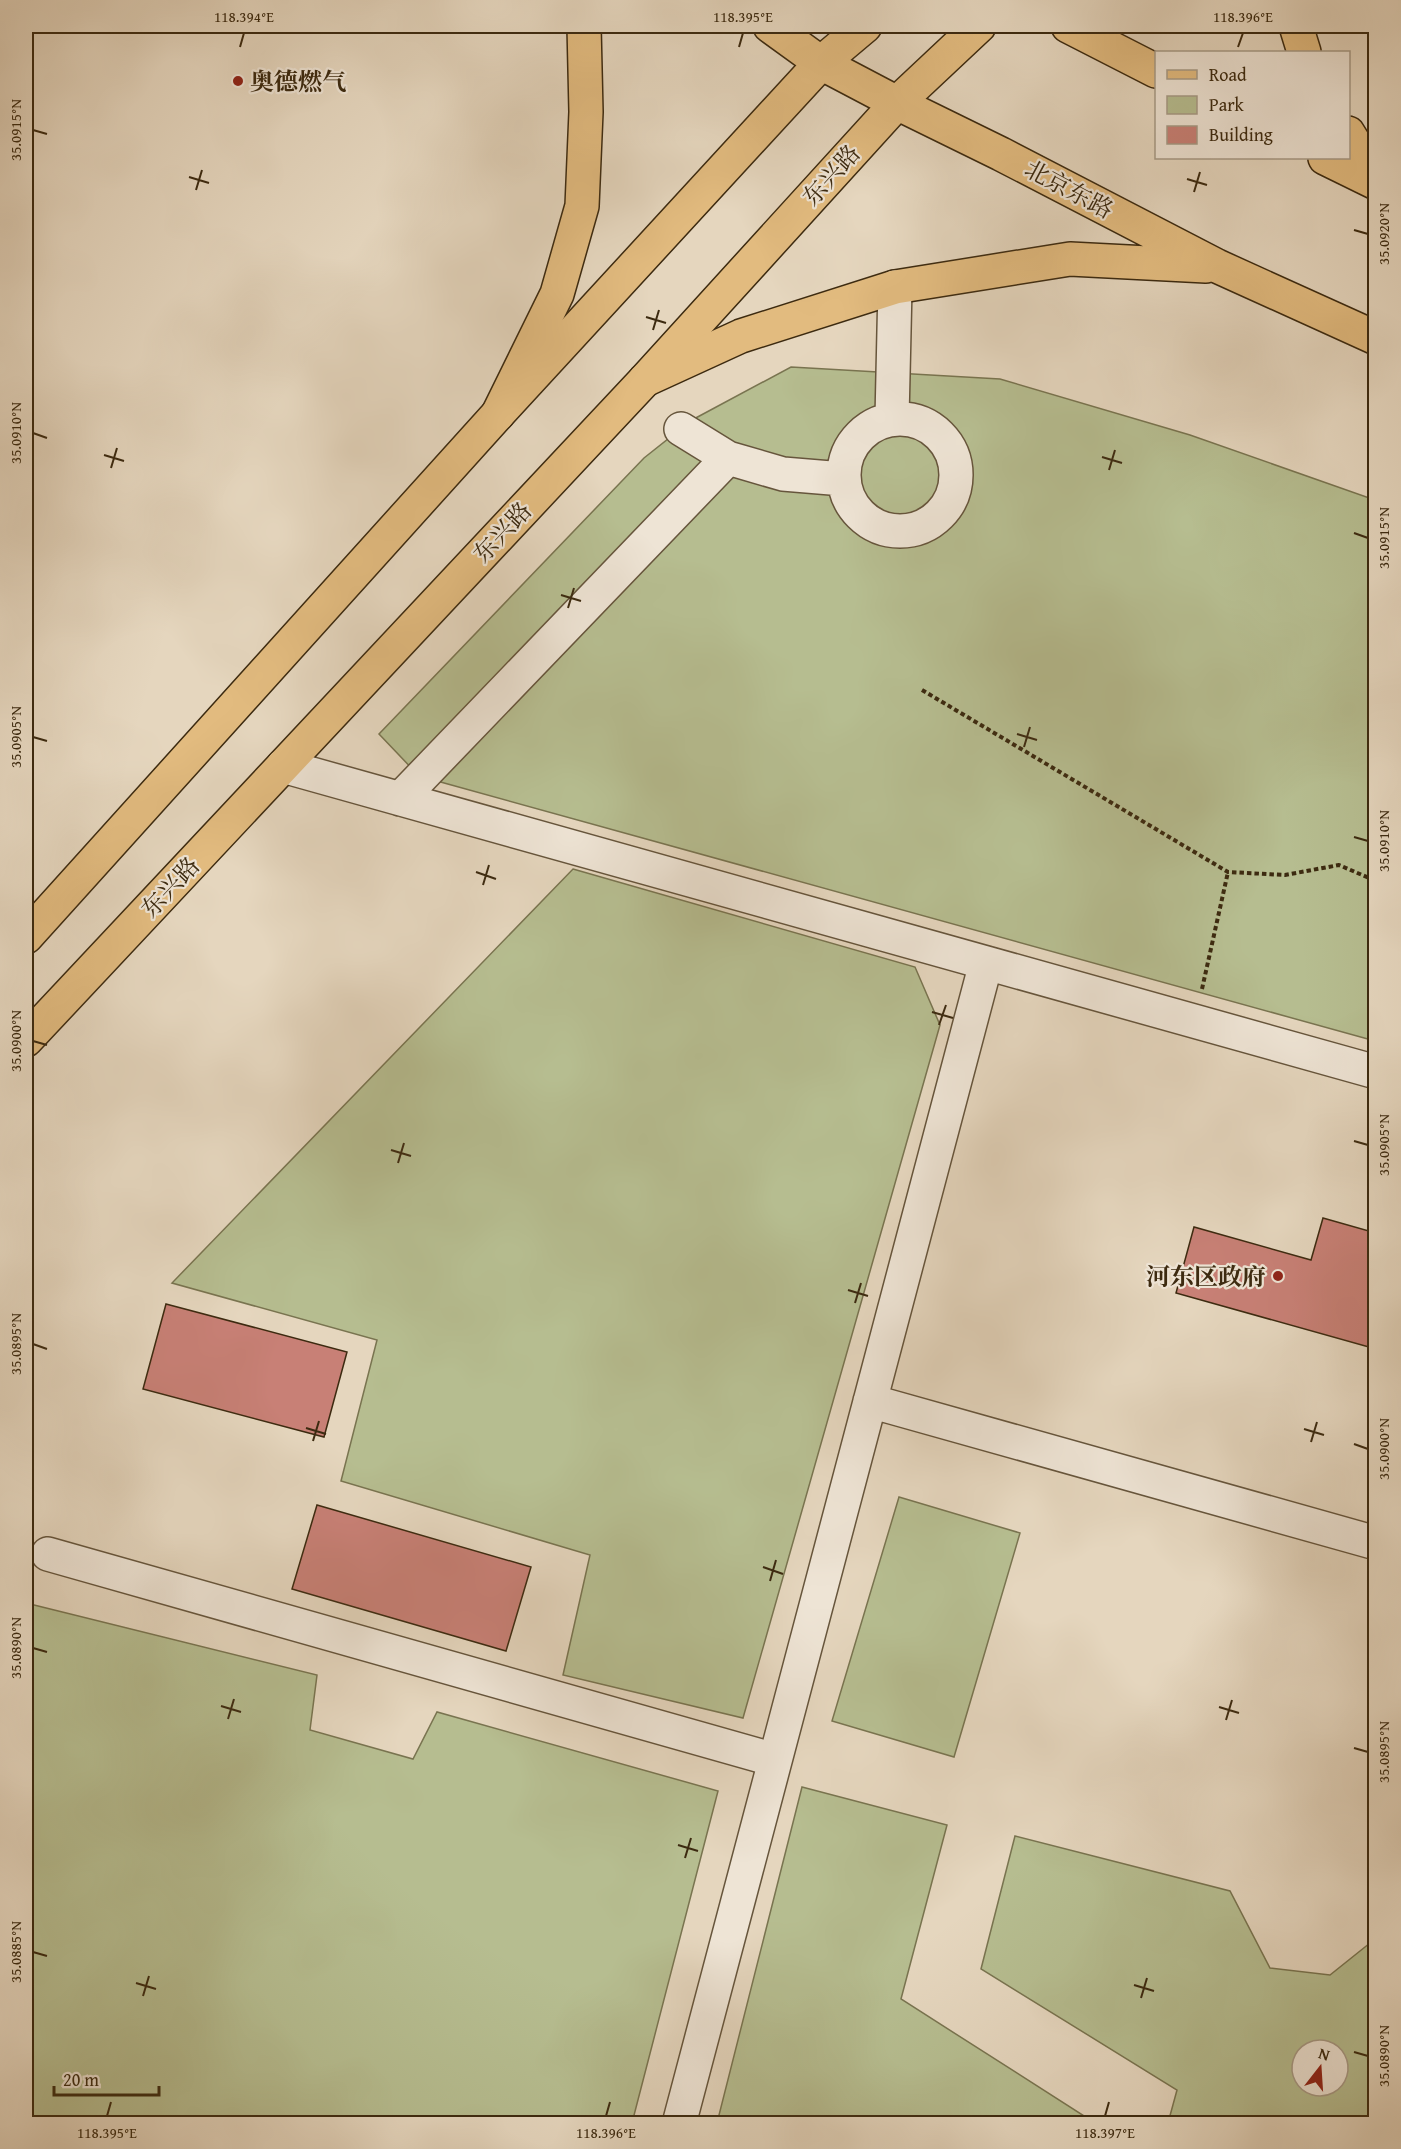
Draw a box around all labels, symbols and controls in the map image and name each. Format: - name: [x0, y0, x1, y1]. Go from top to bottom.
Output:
- text: 118.394°E: [214, 6, 274, 27]
- text: 118.395°E: [713, 6, 773, 27]
- text: 118.396°E: [1213, 6, 1273, 27]
- legend: [1155, 51, 1350, 159]
- text: Road: [1209, 61, 1247, 88]
- place label: 奥德燃气: [250, 64, 346, 99]
- marker: 奥德燃气: [231, 74, 245, 88]
- text: Park: [1209, 91, 1245, 118]
- text: 35.0915°N: [5, 99, 26, 161]
- text: Building: [1209, 121, 1273, 148]
- street label: 东兴路: [794, 137, 868, 213]
- street label: 北京东路: [1018, 151, 1120, 227]
- text: 35.0920°N: [1373, 203, 1394, 265]
- text: 35.0910°N: [5, 402, 26, 464]
- street label: 东兴路: [465, 494, 539, 570]
- text: 35.0915°N: [1373, 507, 1394, 569]
- text: 35.0905°N: [5, 706, 26, 768]
- text: 35.0910°N: [1373, 810, 1394, 872]
- street label: 东兴路: [133, 849, 207, 925]
- text: 35.0900°N: [5, 1010, 26, 1072]
- text: 35.0905°N: [1373, 1114, 1394, 1176]
- place label: 河东区政府: [1146, 1259, 1266, 1294]
- marker: 河东区政府: [1271, 1269, 1285, 1283]
- text: 35.0895°N: [5, 1313, 26, 1375]
- text: 35.0900°N: [1373, 1418, 1394, 1480]
- text: 35.0890°N: [5, 1617, 26, 1679]
- text: 35.0895°N: [1373, 1721, 1394, 1783]
- text: 35.0885°N: [5, 1921, 26, 1983]
- text: 35.0890°N: [1373, 2025, 1394, 2087]
- north arrow: [1290, 2038, 1350, 2098]
- text: N: [1316, 2041, 1333, 2067]
- scale bar: [54, 2059, 159, 2097]
- text: 20 m: [63, 2066, 99, 2093]
- text: 118.395°E: [77, 2122, 137, 2143]
- text: 118.396°E: [576, 2122, 636, 2143]
- text: 118.397°E: [1075, 2122, 1135, 2143]

